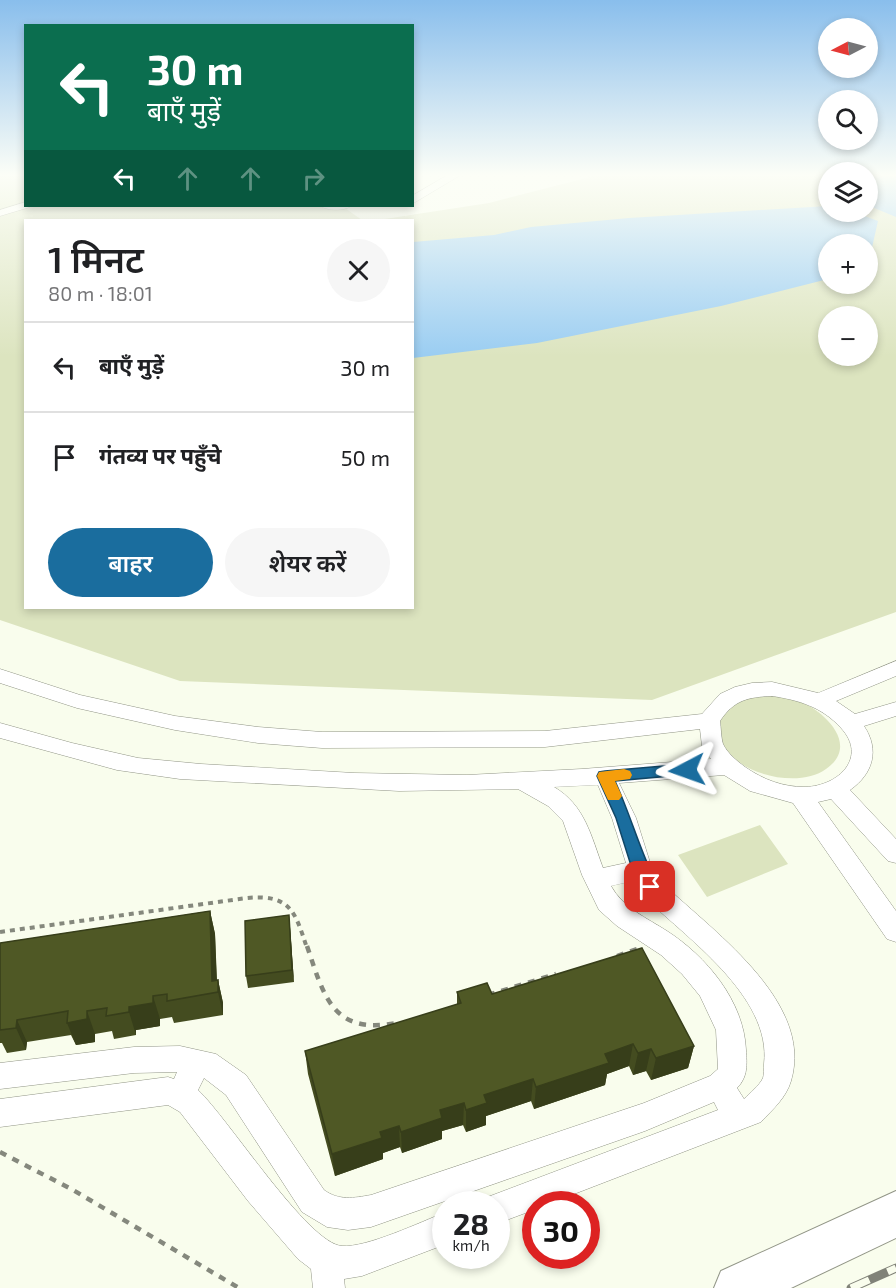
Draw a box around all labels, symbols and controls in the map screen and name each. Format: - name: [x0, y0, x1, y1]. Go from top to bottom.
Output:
- north arrow: [818, 18, 878, 78]
- map controls: [818, 18, 878, 366]
- text: 30 m: [147, 43, 243, 93]
- icon: left: [48, 48, 126, 126]
- button: search: [818, 90, 878, 150]
- text: बाएँ मुड़ें: [147, 94, 221, 126]
- icon: left: [108, 162, 141, 195]
- icon: ahead: [171, 162, 204, 195]
- icon: ahead: [234, 162, 267, 195]
- icon: right: [297, 162, 330, 195]
- button: layers: [818, 162, 878, 222]
- button: +: [818, 234, 878, 294]
- text: 1 मिनट: [48, 237, 144, 280]
- button: close: [327, 239, 390, 302]
- text: 80 m · 18:01: [48, 281, 153, 305]
- button: −: [818, 306, 878, 366]
- icon: left: [48, 351, 81, 384]
- text: बाएँ मुड़ें: [99, 352, 164, 378]
- text: 30 m: [340, 354, 390, 380]
- icon: arrive: [48, 441, 81, 474]
- text: गंतव्य पर पहुँचे: [99, 442, 222, 468]
- text: 50 m: [341, 444, 390, 470]
- button: बाहर: [48, 528, 213, 597]
- button: शेयर करें: [225, 528, 390, 597]
- position arrow: [655, 738, 719, 802]
- pin: [624, 861, 675, 912]
- icon: arrive: [633, 870, 666, 903]
- speed limit sign: 30: [522, 1191, 600, 1269]
- text: 28: [453, 1205, 489, 1241]
- text: km/h: [452, 1236, 490, 1254]

